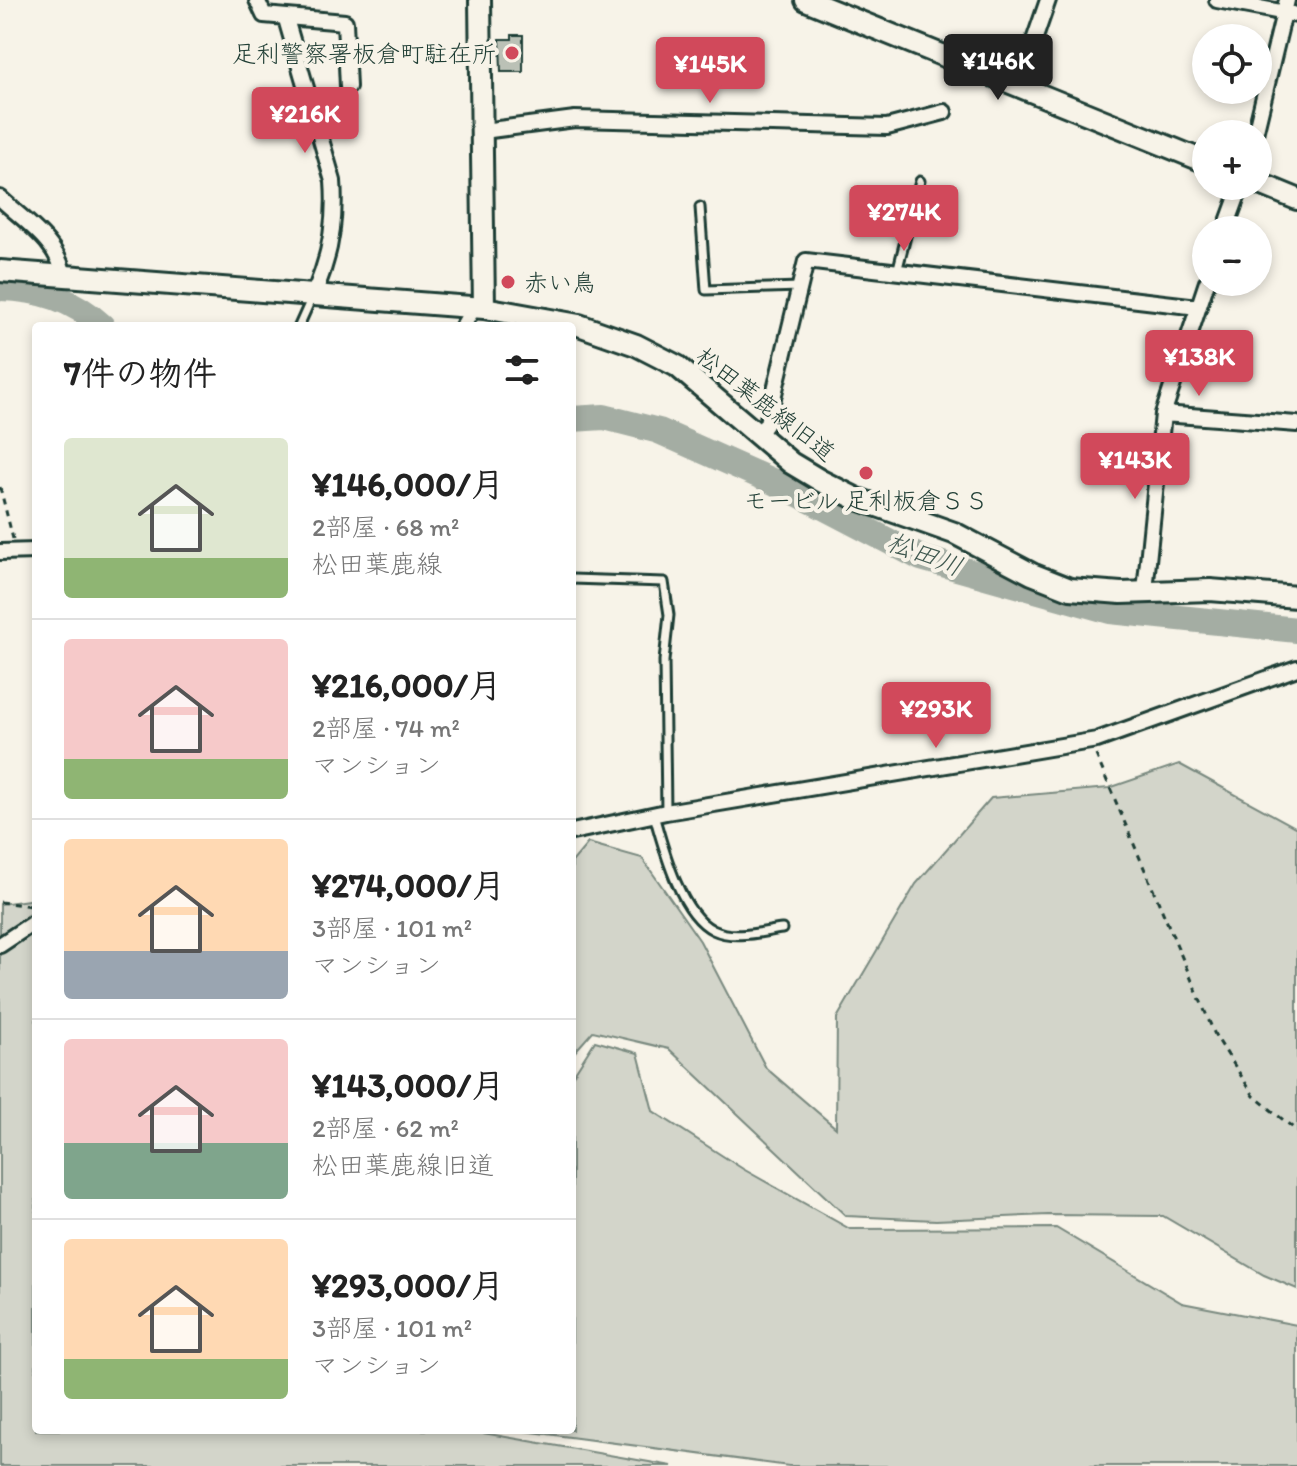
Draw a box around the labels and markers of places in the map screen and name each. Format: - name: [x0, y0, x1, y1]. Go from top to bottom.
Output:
- pin: ¥146K: [942, 34, 1054, 102]
- pin: ¥145K: [654, 37, 766, 105]
- place label: 足利警察署板倉町駐在所: [232, 39, 496, 68]
- marker: 足利警察署板倉町駐在所: [503, 44, 521, 62]
- pin: ¥216K: [249, 87, 361, 155]
- pin: ¥274K: [848, 185, 960, 253]
- place label: 赤い鳥: [524, 268, 596, 297]
- marker: 赤い鳥: [499, 273, 517, 291]
- pin: ¥138K: [1143, 330, 1255, 398]
- pin: ¥143K: [1079, 433, 1191, 501]
- marker: モービル 足利板倉ＳＳ: [857, 464, 875, 482]
- place label: モービル 足利板倉ＳＳ: [744, 486, 988, 515]
- pin: ¥293K: [880, 682, 992, 750]

